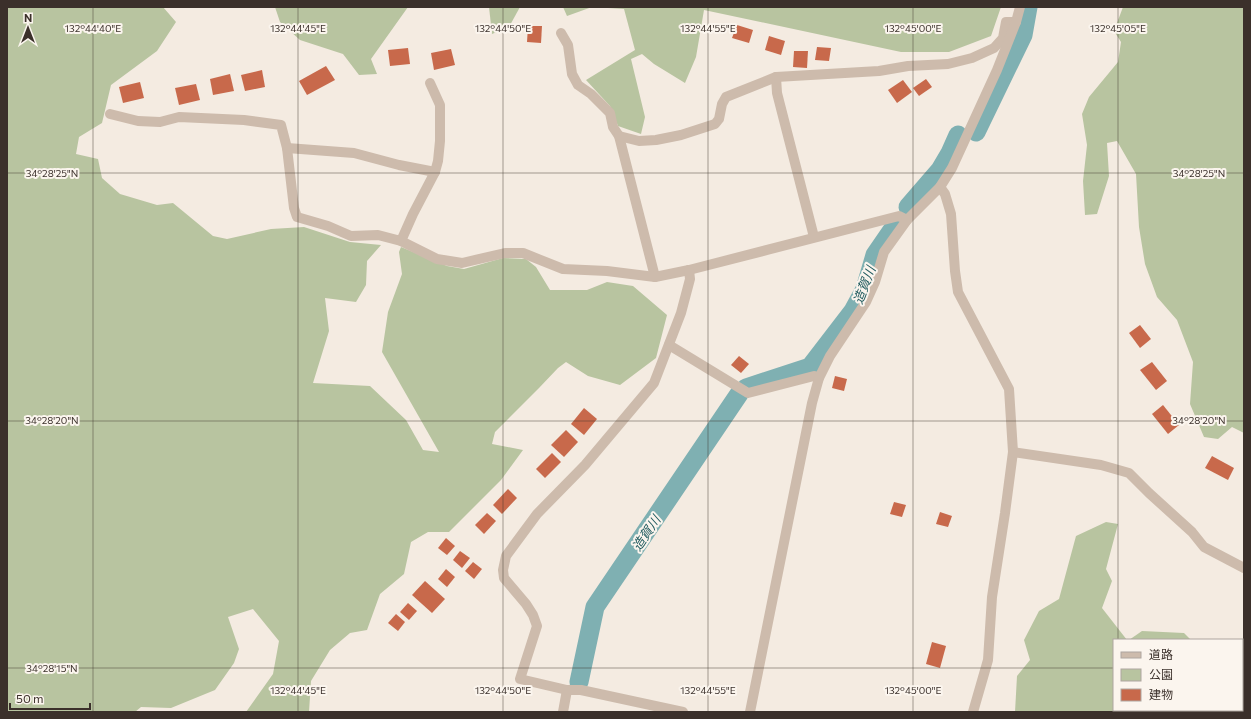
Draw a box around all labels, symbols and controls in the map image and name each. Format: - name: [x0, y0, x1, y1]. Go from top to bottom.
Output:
- north arrow: [8, 8, 48, 48]
- text: N: [24, 11, 32, 24]
- text: 132°44'40"E: [65, 22, 121, 34]
- text: 132°44'45"E: [270, 22, 326, 34]
- text: 132°44'50"E: [475, 22, 531, 34]
- text: 132°44'55"E: [680, 22, 736, 34]
- text: 132°45'00"E: [885, 22, 941, 34]
- text: 132°45'05"E: [1090, 22, 1146, 34]
- text: 34°28'25"N: [26, 167, 78, 179]
- text: 34°28'25"N: [1173, 167, 1225, 179]
- water label: 造賀川: [850, 262, 879, 306]
- text: 34°28'20"N: [25, 414, 79, 426]
- text: 34°28'20"N: [1172, 414, 1226, 426]
- water label: 造賀川: [628, 511, 665, 554]
- legend: [1113, 639, 1243, 711]
- text: 道路: [1149, 647, 1173, 661]
- text: 34°28'15"N: [26, 662, 78, 674]
- text: 公園: [1149, 667, 1173, 681]
- text: 132°44'45"E: [270, 684, 326, 696]
- text: 132°44'50"E: [475, 684, 531, 696]
- text: 132°44'55"E: [680, 684, 736, 696]
- text: 132°45'00"E: [885, 684, 941, 696]
- scale bar: [10, 685, 90, 711]
- text: 建物: [1149, 687, 1173, 701]
- text: 50 m: [16, 691, 44, 705]

